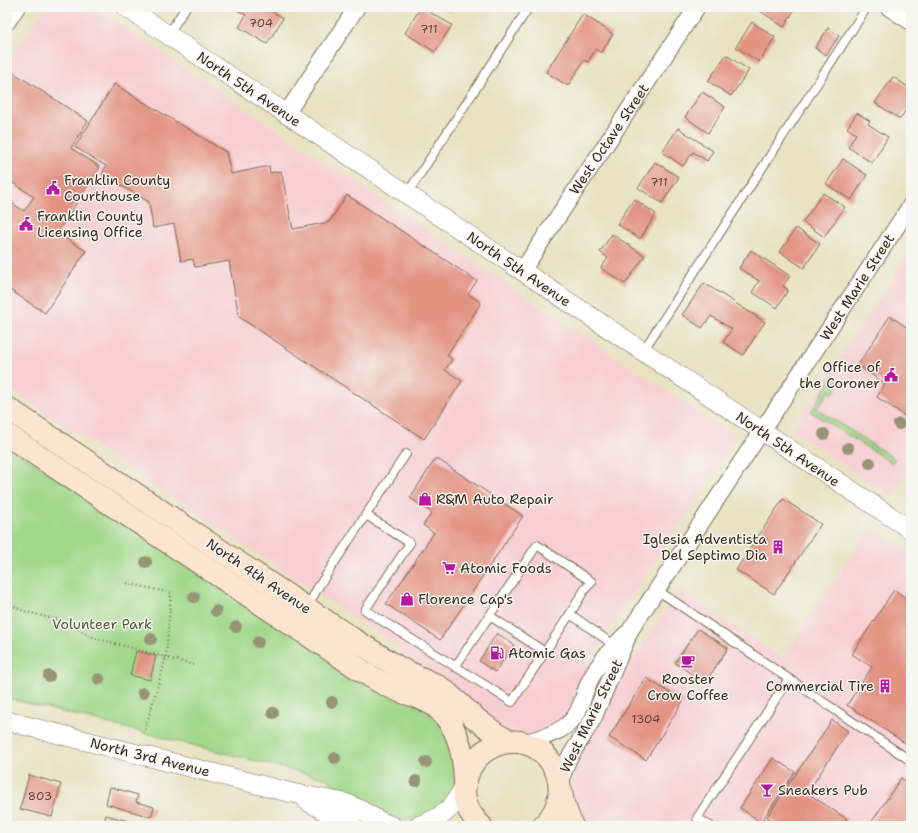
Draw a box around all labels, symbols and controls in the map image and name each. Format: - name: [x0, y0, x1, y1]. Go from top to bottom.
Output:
- house number: 704: [249, 15, 273, 31]
- house number: 711: [420, 21, 438, 37]
- street label: North 5th Avenue: [193, 47, 305, 131]
- street label: West Octave Street: [565, 80, 653, 198]
- place label: Franklin County Courthouse: [64, 171, 170, 205]
- house number: 711: [650, 174, 668, 190]
- public building icon: Franklin County Courthouse: [45, 180, 61, 196]
- place label: Franklin County Licensing Office: [37, 207, 143, 241]
- public building icon: Franklin County Licensing Office: [18, 216, 34, 232]
- street label: North 5th Avenue: [463, 227, 575, 311]
- street label: West Marie Street: [816, 230, 898, 344]
- place label: Office of the Coroner: [799, 358, 881, 392]
- public building icon: Office of the Coroner: [883, 367, 899, 383]
- street label: North 5th Avenue: [732, 407, 844, 491]
- place label: R&M Auto Repair: [436, 490, 554, 508]
- shop icon: R&M Auto Repair: [417, 491, 433, 507]
- place label: Iglesia Adventista Del Septimo Dia: [643, 530, 767, 564]
- street label: North 4th Avenue: [203, 534, 315, 618]
- building icon: Iglesia Adventista Del Septimo Dia: [770, 539, 786, 555]
- place label: Atomic Foods: [460, 559, 552, 577]
- supermarket icon: Atomic Foods: [441, 560, 457, 576]
- place label: Florence Cap's: [418, 590, 513, 608]
- shop icon: Florence Cap's: [399, 591, 415, 607]
- park label: Volunteer Park: [52, 615, 152, 633]
- place label: Atomic Gas: [508, 644, 586, 662]
- fuel station icon: Atomic Gas: [489, 645, 505, 661]
- cafe icon: Rooster Crow Coffee: [680, 653, 696, 669]
- street label: West Marie Street: [556, 656, 626, 776]
- place label: Rooster Crow Coffee: [647, 670, 729, 704]
- place label: Commercial Tire: [766, 677, 874, 695]
- building icon: Commercial Tire: [877, 678, 893, 694]
- house number: 1304: [631, 711, 661, 727]
- street label: North 3rd Avenue: [88, 733, 212, 781]
- place label: Sneakers Pub: [778, 781, 868, 799]
- bar icon: Sneakers Pub: [759, 782, 775, 798]
- house number: 803: [28, 788, 52, 804]

